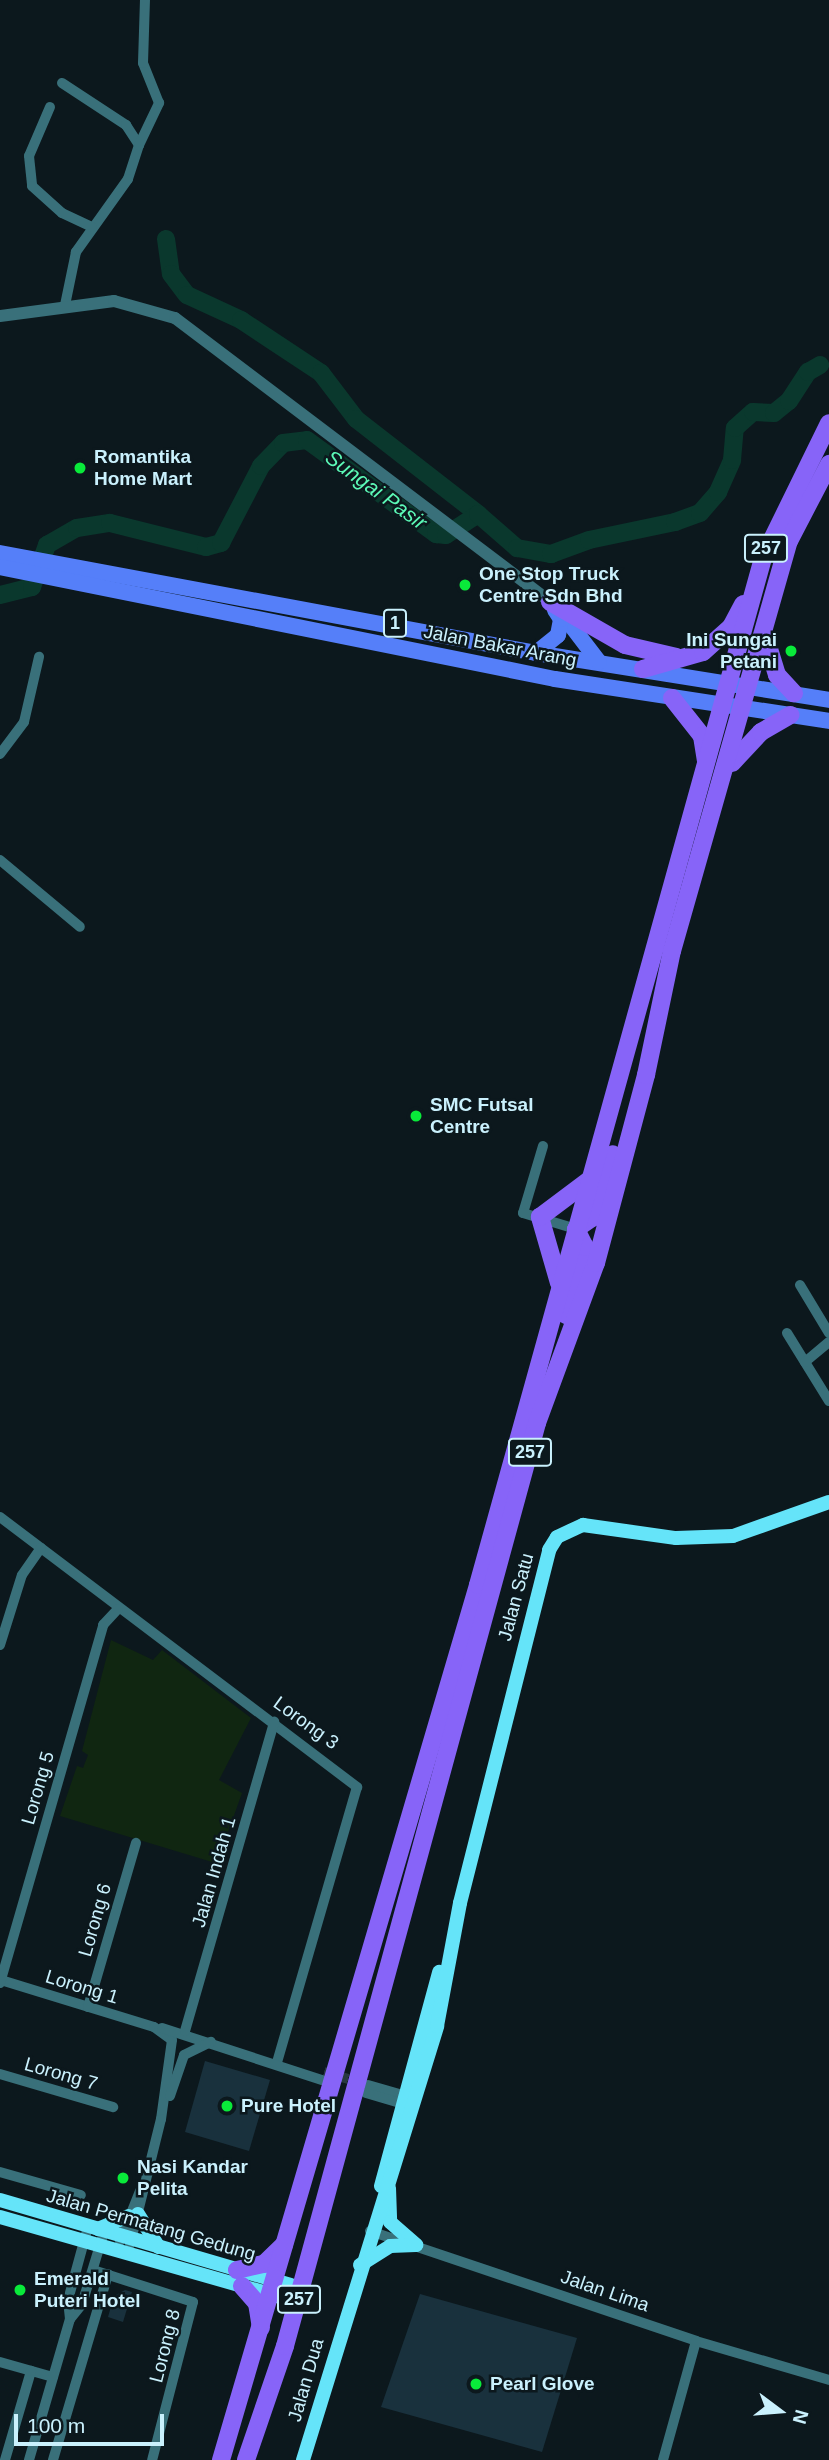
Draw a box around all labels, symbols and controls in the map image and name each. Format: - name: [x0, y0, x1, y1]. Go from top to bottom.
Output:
- water label: Sungai Pasir: [320, 445, 432, 535]
- place label: Romantika Home Mart: [94, 446, 192, 490]
- marker: Romantika Home Mart: [72, 460, 88, 476]
- road number: 257: [743, 534, 789, 562]
- place label: One Stop Truck Centre Sdn Bhd: [479, 563, 623, 607]
- marker: One Stop Truck Centre Sdn Bhd: [457, 577, 473, 593]
- road number: 1: [383, 608, 407, 638]
- street label: Jalan Bakar Arang: [421, 620, 579, 672]
- place label: Ini Sungai Petani: [686, 629, 777, 673]
- marker: Ini Sungai Petani: [783, 643, 799, 659]
- place label: SMC Futsal Centre: [430, 1094, 533, 1138]
- marker: SMC Futsal Centre: [408, 1108, 424, 1124]
- road number: 257: [507, 1437, 553, 1466]
- street label: Jalan Satu: [493, 1551, 539, 1643]
- street label: Lorong 3: [269, 1692, 343, 1754]
- street label: Lorong 5: [17, 1749, 59, 1827]
- street label: Jalan Indah 1: [187, 1814, 241, 1930]
- street label: Lorong 6: [74, 1881, 116, 1959]
- street label: Lorong 1: [43, 1965, 121, 2009]
- street label: Lorong 7: [22, 2053, 100, 2095]
- place label: Pure Hotel: [241, 2095, 336, 2117]
- marker: Pure Hotel: [219, 2098, 235, 2114]
- place label: Nasi Kandar Pelita: [137, 2156, 248, 2200]
- marker: Nasi Kandar Pelita: [115, 2170, 131, 2186]
- street label: Jalan Permatang Gedung: [44, 2184, 258, 2266]
- street label: Jalan Lima: [558, 2265, 652, 2317]
- place label: Emerald Puteri Hotel: [34, 2268, 141, 2312]
- marker: Emerald Puteri Hotel: [12, 2282, 28, 2298]
- road number: 257: [276, 2284, 322, 2314]
- street label: Lorong 8: [145, 2307, 185, 2385]
- street label: Jalan Dua: [283, 2336, 329, 2424]
- place label: Pearl Glove: [490, 2373, 595, 2395]
- marker: Pearl Glove: [468, 2376, 484, 2392]
- north arrow: [745, 2376, 815, 2446]
- scale bar: [18, 2400, 168, 2444]
- text: N: [789, 2407, 813, 2426]
- text: 100 m: [27, 2414, 85, 2437]

